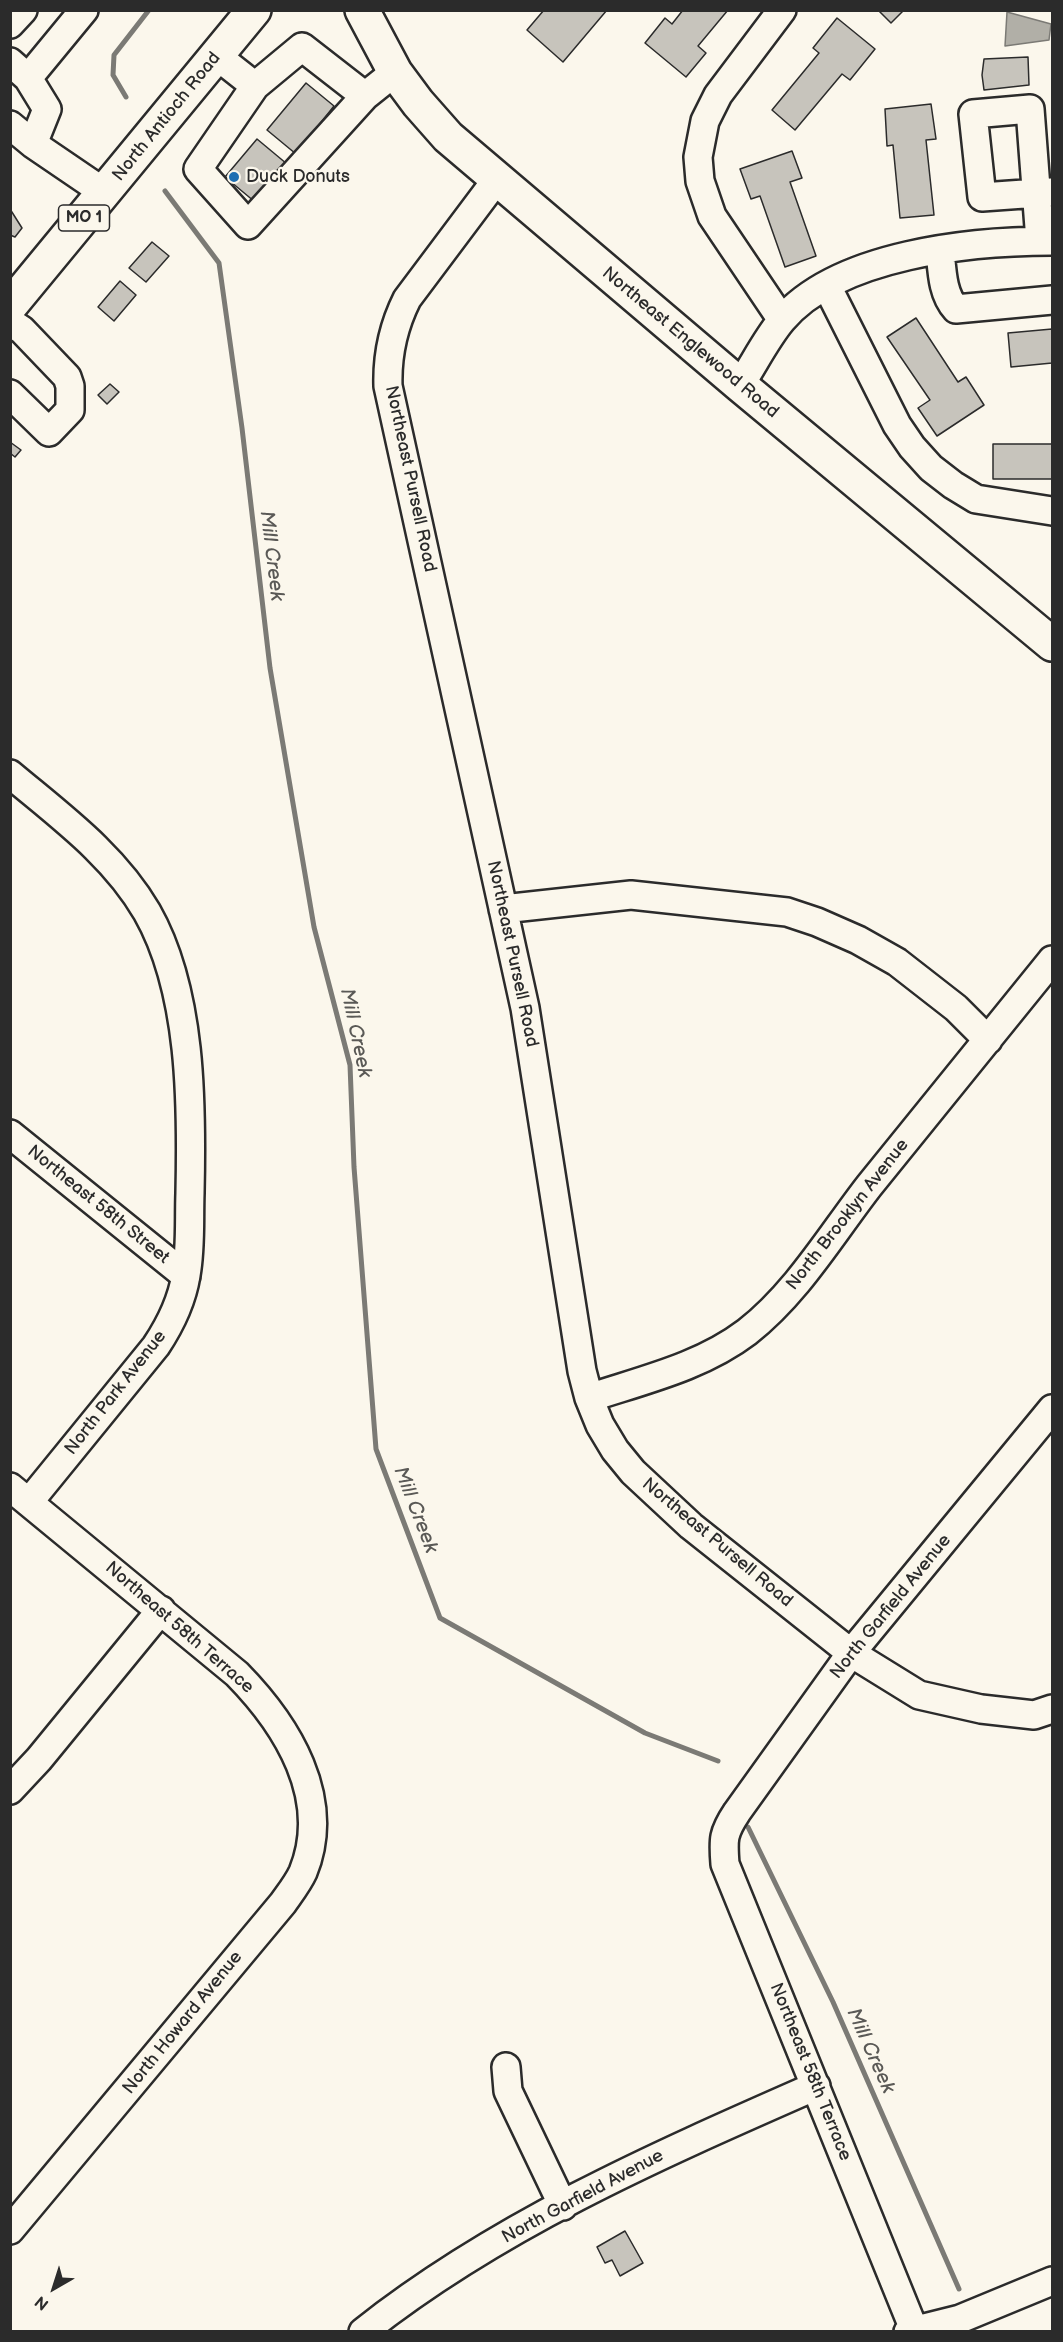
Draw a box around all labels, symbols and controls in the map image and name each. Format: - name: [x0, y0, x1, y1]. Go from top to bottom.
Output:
- street label: North Antioch Road: [108, 48, 226, 186]
- place label: Duck Donuts: [246, 166, 350, 188]
- marker: Duck Donuts: [227, 170, 241, 184]
- road number: MO 1: [58, 205, 110, 231]
- street label: Northeast Englewood Road: [597, 263, 783, 423]
- street label: Northeast Pursell Road: [380, 384, 440, 574]
- water label: Mill Creek: [254, 510, 288, 602]
- street label: Northeast Pursell Road: [482, 859, 542, 1049]
- water label: Mill Creek: [334, 986, 376, 1080]
- street label: North Brooklyn Avenue: [782, 1135, 914, 1295]
- street label: Northeast 58th Street: [23, 1141, 173, 1269]
- street label: North Park Avenue: [61, 1326, 171, 1460]
- water label: Mill Creek: [388, 1463, 442, 1557]
- street label: Northeast Pursell Road: [637, 1474, 797, 1612]
- street label: North Garfield Avenue: [826, 1530, 956, 1684]
- street label: Northeast 58th Terrace: [100, 1558, 258, 1698]
- street label: North Howard Avenue: [119, 1947, 247, 2099]
- street label: Northeast 58th Terrace: [764, 1980, 856, 2164]
- water label: Mill Creek: [841, 2005, 899, 2097]
- street label: North Garfield Avenue: [499, 2145, 667, 2249]
- north arrow: [24, 2258, 84, 2318]
- text: N: [32, 2291, 53, 2314]

